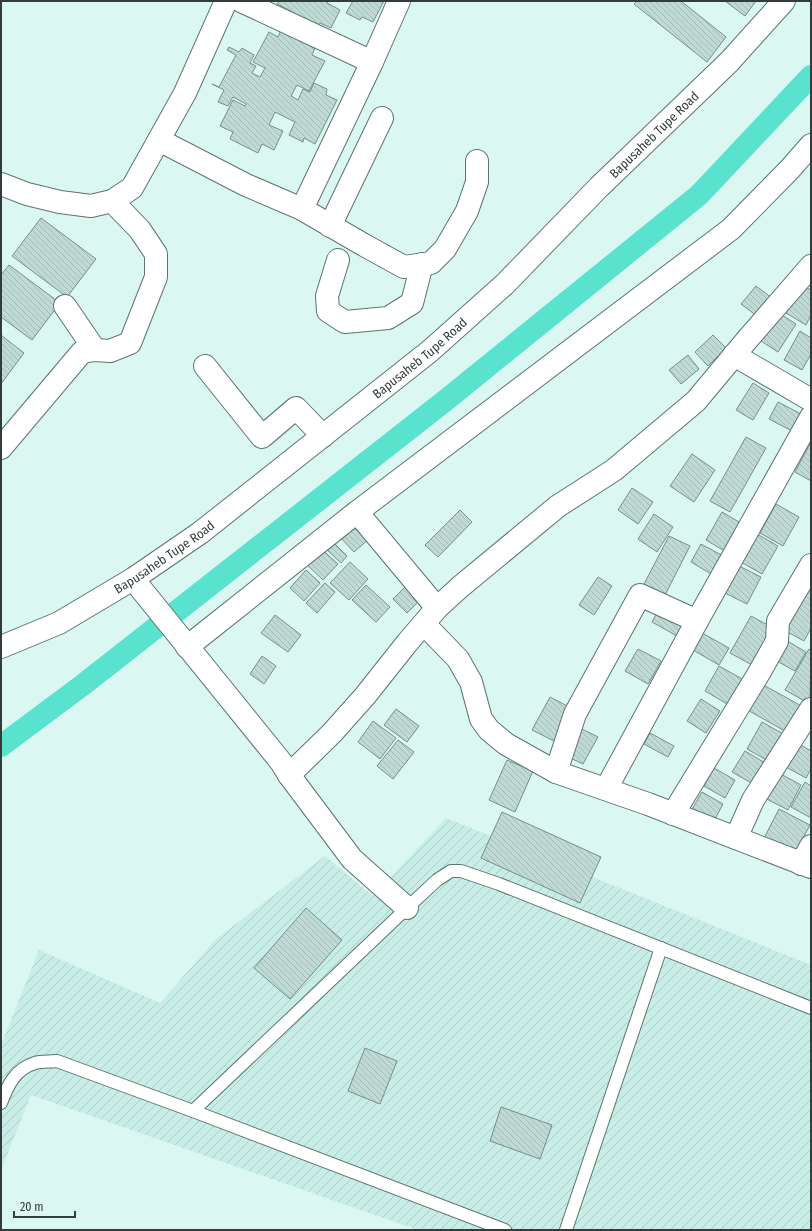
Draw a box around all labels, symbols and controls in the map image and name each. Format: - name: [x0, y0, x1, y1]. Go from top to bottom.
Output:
- street label: Bapusaheb Tupe Road: [606, 88, 702, 181]
- street label: Bapusaheb Tupe Road: [370, 315, 470, 402]
- street label: Bapusaheb Tupe Road: [111, 518, 217, 597]
- scale bar: [14, 1193, 75, 1219]
- text: 20 m: [20, 1200, 44, 1214]

